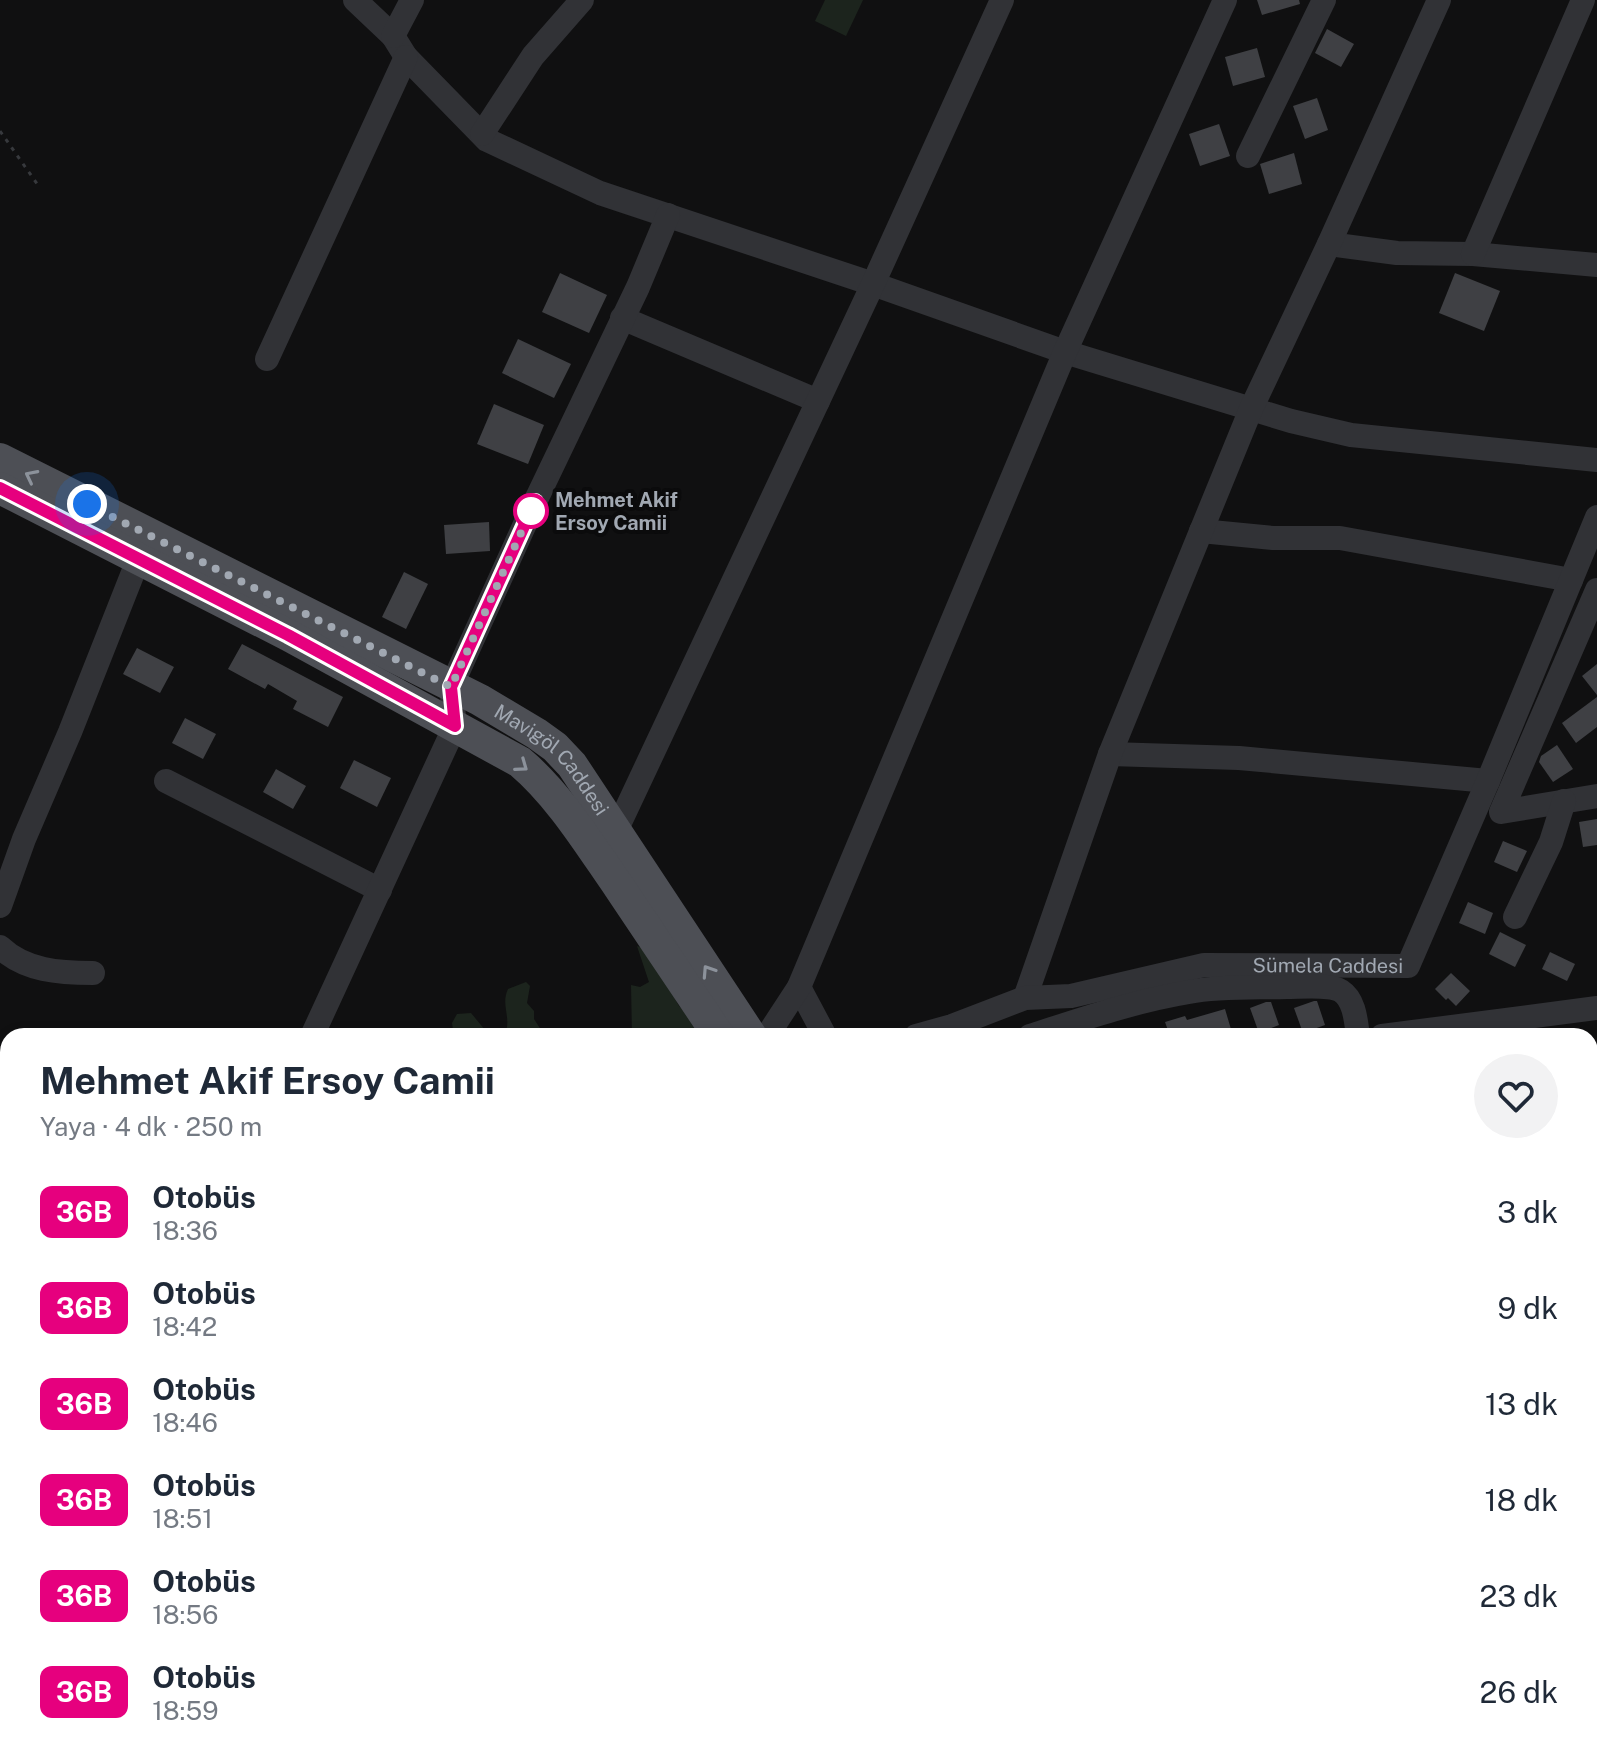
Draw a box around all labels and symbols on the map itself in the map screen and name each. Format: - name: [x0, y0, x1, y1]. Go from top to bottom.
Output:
- one-way arrow: [25, 470, 40, 485]
- your location: [67, 484, 107, 524]
- place label: Mehmet Akif Ersoy Camii: [555, 488, 678, 535]
- marker: Mehmet Akif Ersoy Camii: [514, 494, 548, 528]
- street label: Mavigöl Caddesi: [490, 699, 614, 820]
- one-way arrow: [514, 756, 528, 770]
- street label: Sümela Caddesi: [1253, 953, 1403, 978]
- one-way arrow: [703, 965, 718, 979]

